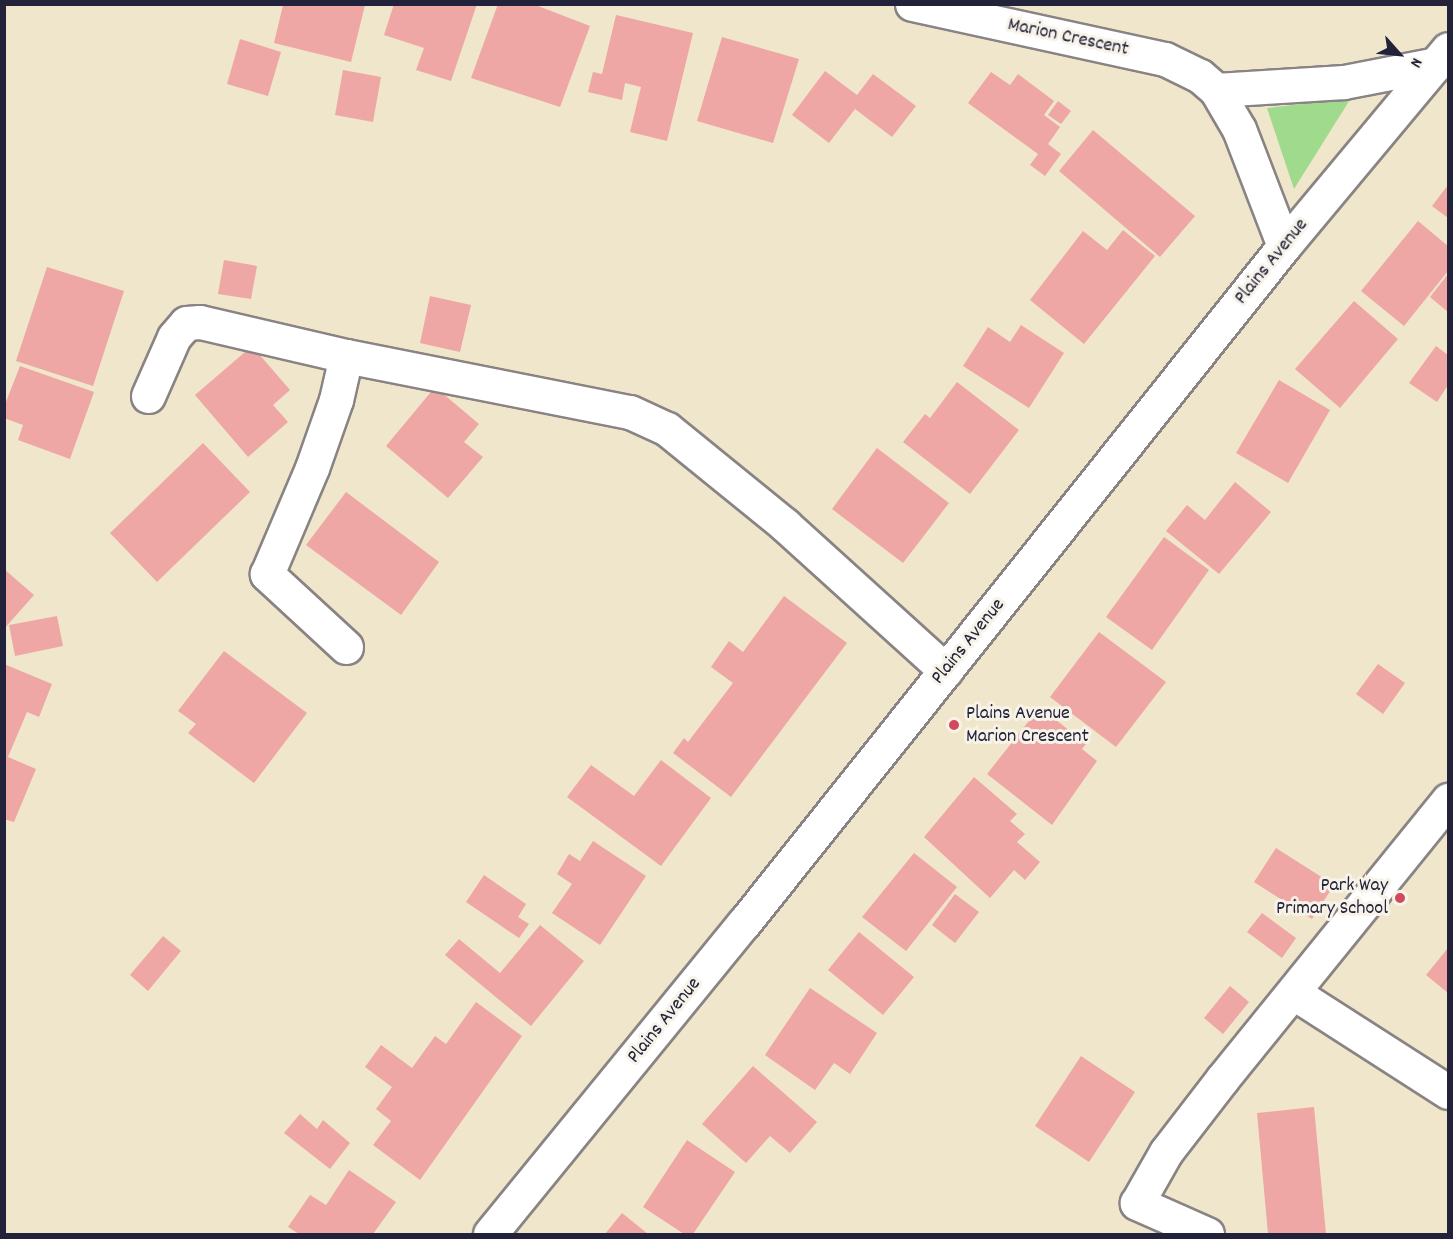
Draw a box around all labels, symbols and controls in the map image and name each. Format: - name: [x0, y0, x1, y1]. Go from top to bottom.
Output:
- street label: Marion Crescent: [1005, 13, 1131, 63]
- north arrow: [1369, 24, 1429, 84]
- text: N: [1403, 54, 1428, 71]
- street label: Plains Avenue: [1230, 214, 1314, 310]
- street label: Plains Avenue: [927, 594, 1011, 690]
- place label: Plains Avenue Marion Crescent: [966, 702, 1089, 749]
- marker: Plains Avenue Marion Crescent: [947, 718, 961, 732]
- place label: Park Way Primary School: [1276, 874, 1388, 921]
- marker: Park Way Primary School: [1393, 891, 1407, 905]
- street label: Plains Avenue: [623, 973, 707, 1069]

